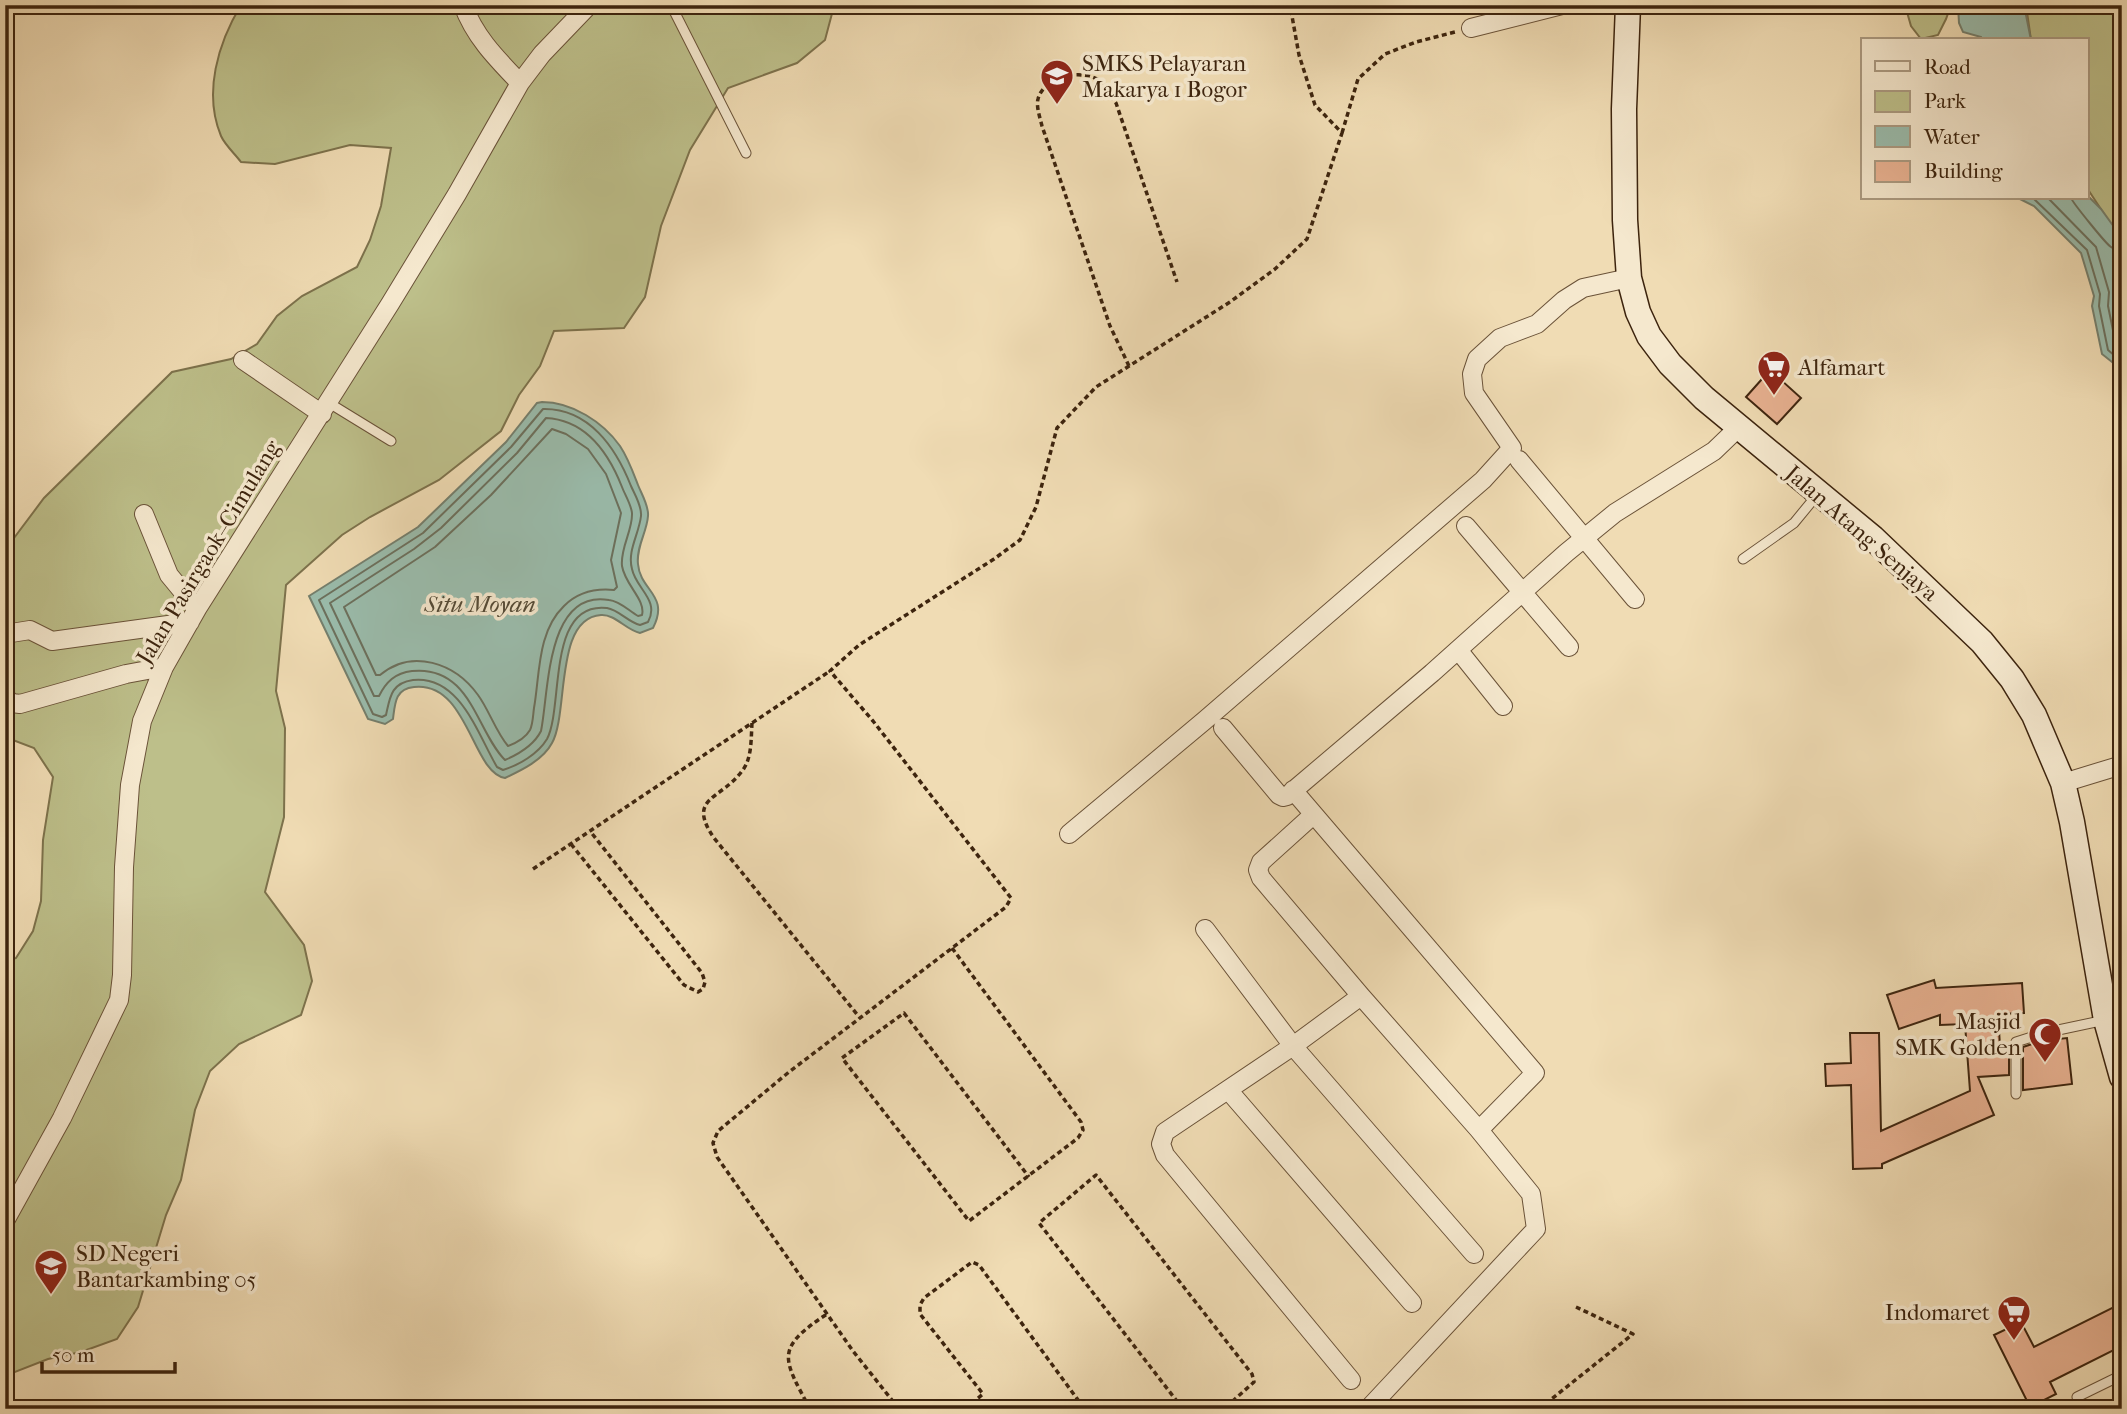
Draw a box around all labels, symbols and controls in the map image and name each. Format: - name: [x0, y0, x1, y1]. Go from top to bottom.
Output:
- legend: [1861, 38, 2088, 200]
- place label: SMKS Pelayaran Makarya 1 Bogor: [1082, 50, 1247, 103]
- text: Road: [1924, 55, 1971, 79]
- school or university icon: SMKS Pelayaran Makarya 1 Bogor: [1038, 57, 1076, 106]
- text: Park: [1924, 89, 1966, 113]
- text: Water: [1923, 125, 1980, 149]
- text: Building: [1924, 159, 2003, 183]
- supermarket icon: Alfamart: [1755, 348, 1793, 397]
- place label: Alfamart: [1797, 354, 1885, 381]
- street label: Jalan Pasirgaok–Cimulang: [130, 435, 286, 671]
- street label: Jalan Atang Senjaya: [1778, 458, 1944, 607]
- water label: Situ Moyan: [423, 590, 536, 618]
- place label: Masjid SMK Golden: [1895, 1008, 2022, 1061]
- mosque icon: Masjid SMK Golden: [2026, 1015, 2064, 1064]
- place label: SD Negeri Bantarkambing 05: [76, 1240, 257, 1293]
- school or university icon: SD Negeri Bantarkambing 05: [32, 1247, 70, 1296]
- supermarket icon: Indomaret: [1995, 1293, 2033, 1342]
- place label: Indomaret: [1885, 1299, 1990, 1326]
- scale bar: [42, 1330, 175, 1374]
- text: 50 m: [52, 1343, 95, 1367]

